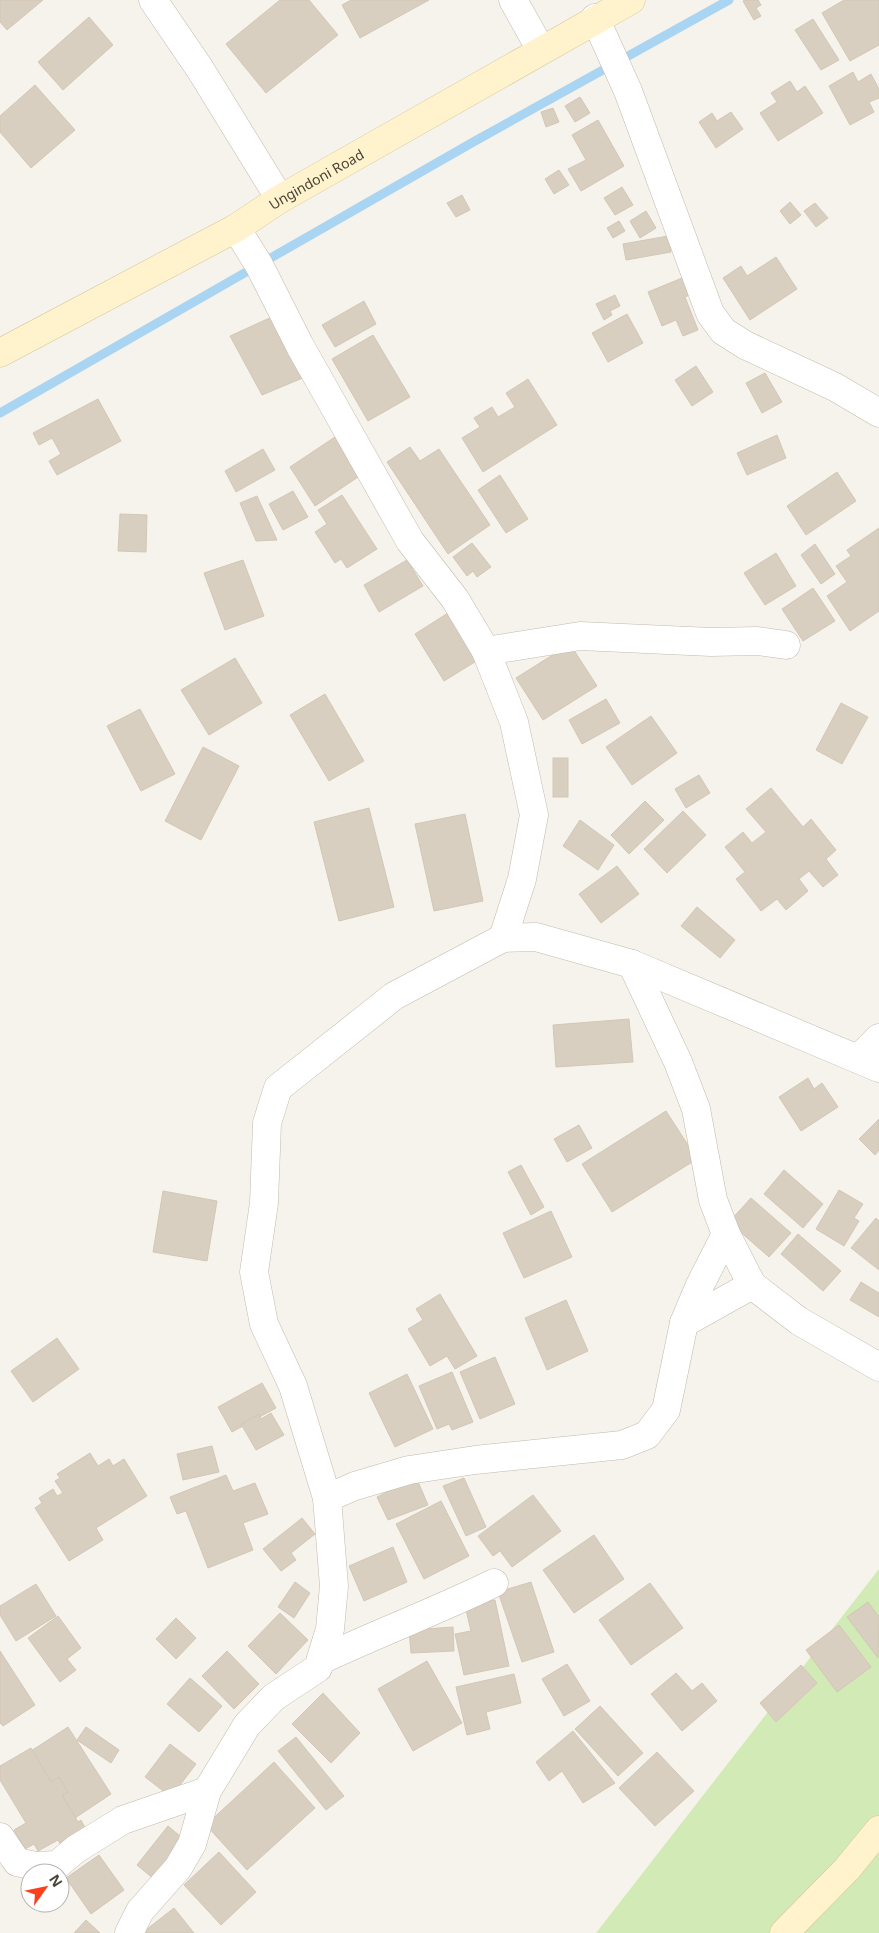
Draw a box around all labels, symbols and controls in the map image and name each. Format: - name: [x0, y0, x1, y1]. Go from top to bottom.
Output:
- street label: Ungindoni Road: [265, 144, 367, 214]
- north arrow: [20, 1863, 70, 1913]
- text: N: [45, 1871, 67, 1891]

